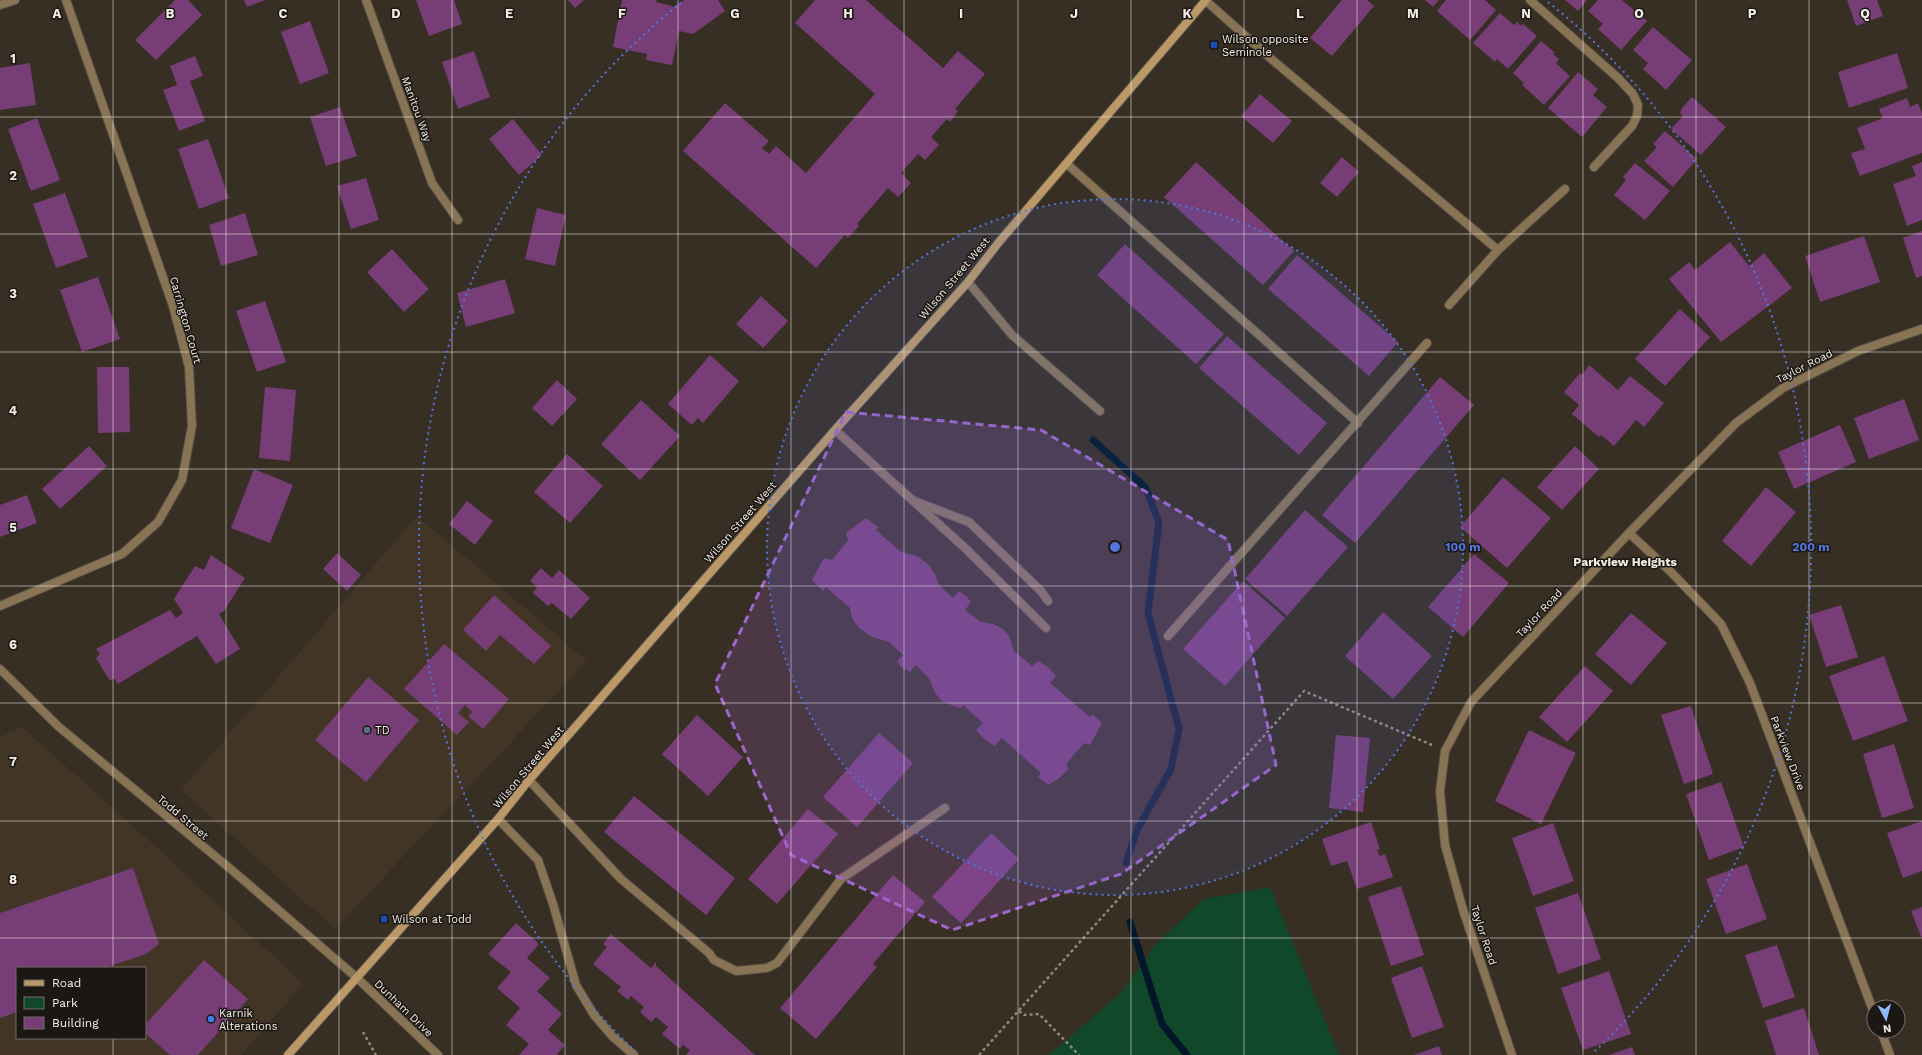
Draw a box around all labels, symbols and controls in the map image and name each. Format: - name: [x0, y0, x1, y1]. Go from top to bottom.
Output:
- text: A: [53, 6, 62, 21]
- text: B: [166, 6, 175, 21]
- text: C: [279, 6, 288, 21]
- text: D: [391, 6, 401, 21]
- text: E: [505, 6, 513, 21]
- text: F: [618, 6, 626, 21]
- text: G: [730, 6, 740, 21]
- text: H: [843, 6, 853, 21]
- text: I: [959, 6, 963, 21]
- text: J: [1070, 6, 1078, 21]
- text: K: [1182, 6, 1192, 21]
- text: L: [1296, 6, 1304, 21]
- text: M: [1407, 6, 1419, 21]
- text: N: [1521, 6, 1531, 21]
- text: O: [1634, 6, 1644, 21]
- text: P: [1748, 6, 1757, 21]
- text: Q: [1860, 6, 1870, 21]
- place label: Wilson opposite Seminole: [1222, 33, 1309, 59]
- marker: Wilson opposite Seminole: [1209, 40, 1219, 50]
- text: 1: [10, 51, 16, 66]
- street label: Manitou Way: [399, 75, 434, 144]
- text: 2: [9, 168, 17, 183]
- street label: Wilson Street West: [916, 234, 993, 322]
- street label: Carrington Court: [167, 275, 204, 365]
- text: 3: [9, 286, 17, 301]
- street label: Taylor Road: [1774, 347, 1835, 386]
- text: 4: [9, 403, 18, 418]
- street label: Wilson Street West: [702, 479, 779, 566]
- text: 5: [9, 520, 17, 535]
- centre of rings: [1108, 540, 1122, 554]
- text: 100 m: [1445, 540, 1481, 554]
- text: 200 m: [1792, 540, 1830, 554]
- district label: Parkview Heights: [1573, 555, 1677, 569]
- street label: Taylor Road: [1513, 586, 1565, 640]
- text: 6: [9, 637, 17, 652]
- street label: Parkview Drive: [1767, 714, 1808, 792]
- street label: Wilson Street West: [490, 723, 567, 811]
- place label: TD: [375, 724, 390, 737]
- marker: TD: [362, 725, 372, 735]
- text: 7: [9, 754, 17, 769]
- street label: Todd Street: [154, 792, 211, 843]
- text: 8: [9, 872, 17, 887]
- street label: Taylor Road: [1468, 904, 1499, 967]
- place label: Wilson at Todd: [392, 913, 472, 926]
- marker: Wilson at Todd: [379, 914, 389, 924]
- legend: [16, 967, 146, 1039]
- text: Road: [52, 976, 81, 990]
- street label: Dunham Drive: [372, 977, 436, 1039]
- text: Park: [52, 996, 78, 1010]
- north arrow: [1866, 999, 1906, 1039]
- place label: Karnik Alterations: [219, 1007, 278, 1033]
- marker: Karnik Alterations: [206, 1014, 216, 1024]
- text: Building: [52, 1016, 99, 1030]
- text: N: [1882, 1021, 1892, 1035]

